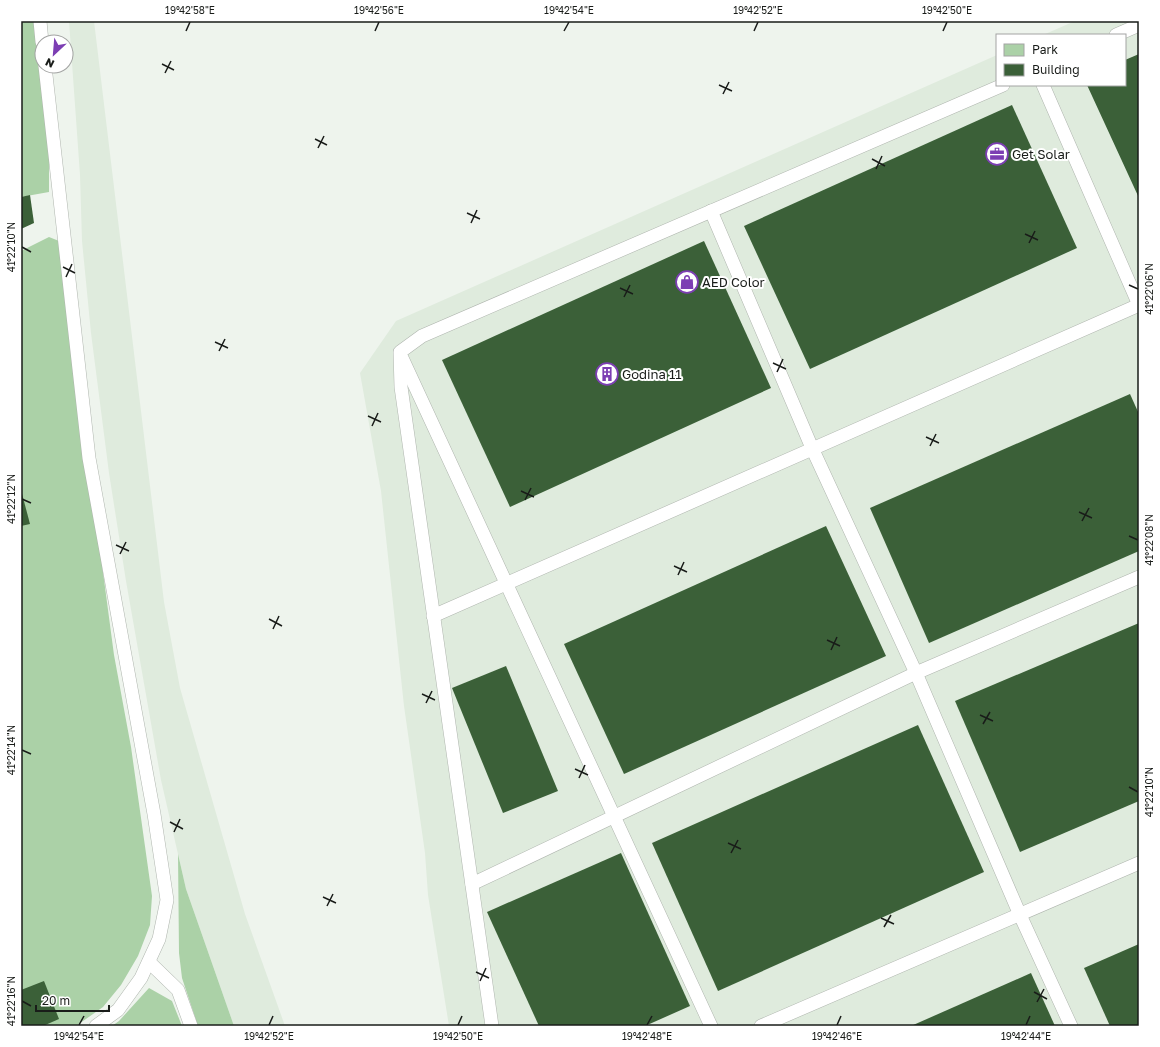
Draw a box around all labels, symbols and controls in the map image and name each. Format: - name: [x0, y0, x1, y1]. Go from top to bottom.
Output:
- text: 19°42'58"E: [165, 4, 215, 16]
- text: 19°42'56"E: [354, 4, 404, 16]
- text: 19°42'54"E: [544, 4, 594, 16]
- text: 19°42'52"E: [733, 4, 783, 16]
- text: 19°42'50"E: [922, 4, 972, 16]
- north arrow: [34, 34, 74, 74]
- legend: [996, 34, 1126, 86]
- text: Park: [1032, 42, 1058, 57]
- text: N: [43, 56, 56, 71]
- text: Building: [1032, 62, 1080, 77]
- office icon: Get Solar: [984, 141, 1010, 167]
- place label: Get Solar: [1012, 146, 1070, 162]
- text: 41°22'10"N: [5, 222, 17, 272]
- text: 41°22'06"N: [1143, 263, 1155, 315]
- shop icon: AED Color: [674, 269, 700, 295]
- place label: AED Color: [702, 274, 765, 290]
- building icon: Godina 11: [594, 361, 620, 387]
- place label: Godina 11: [622, 366, 682, 382]
- text: 41°22'12"N: [5, 474, 17, 524]
- text: 41°22'08"N: [1143, 514, 1155, 566]
- text: 41°22'14"N: [5, 725, 17, 775]
- text: 41°22'10"N: [1143, 767, 1155, 817]
- text: 41°22'16"N: [5, 976, 17, 1026]
- scale bar: [36, 987, 109, 1013]
- text: 20 m: [42, 993, 70, 1008]
- text: 19°42'54"E: [54, 1030, 104, 1042]
- text: 19°42'52"E: [244, 1030, 294, 1042]
- text: 19°42'50"E: [433, 1030, 483, 1042]
- text: 19°42'48"E: [622, 1030, 672, 1042]
- text: 19°42'46"E: [812, 1030, 862, 1042]
- text: 19°42'44"E: [1001, 1030, 1051, 1042]

